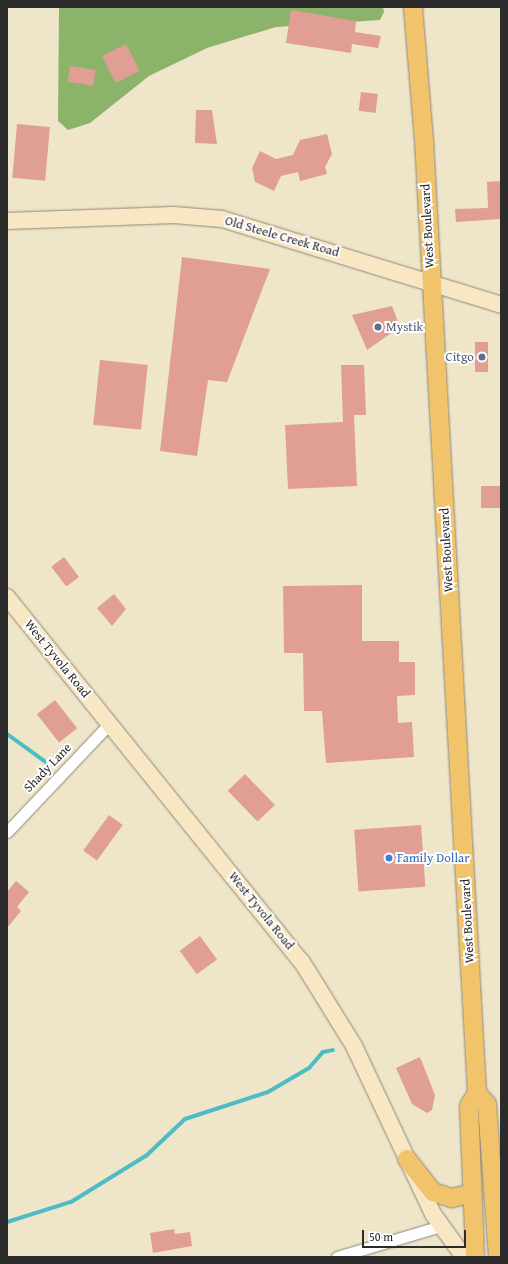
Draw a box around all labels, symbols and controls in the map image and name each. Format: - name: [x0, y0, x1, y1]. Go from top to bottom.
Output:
- street label: West Boulevard: [418, 183, 438, 269]
- street label: Old Steele Creek Road: [223, 213, 341, 261]
- place label: Mystik: [386, 319, 423, 335]
- marker: Mystik: [373, 322, 383, 332]
- place label: Citgo: [446, 349, 474, 365]
- marker: Citgo: [477, 352, 487, 362]
- street label: West Boulevard: [437, 507, 457, 593]
- street label: West Tyvola Road: [21, 617, 93, 701]
- street label: Shady Lane: [21, 740, 75, 796]
- place label: Family Dollar: [397, 850, 470, 866]
- marker: Family Dollar: [384, 853, 394, 863]
- street label: West Tyvola Road: [225, 869, 297, 953]
- street label: West Boulevard: [458, 878, 478, 964]
- scale bar: [364, 1222, 468, 1248]
- text: 50 m: [369, 1228, 393, 1245]

